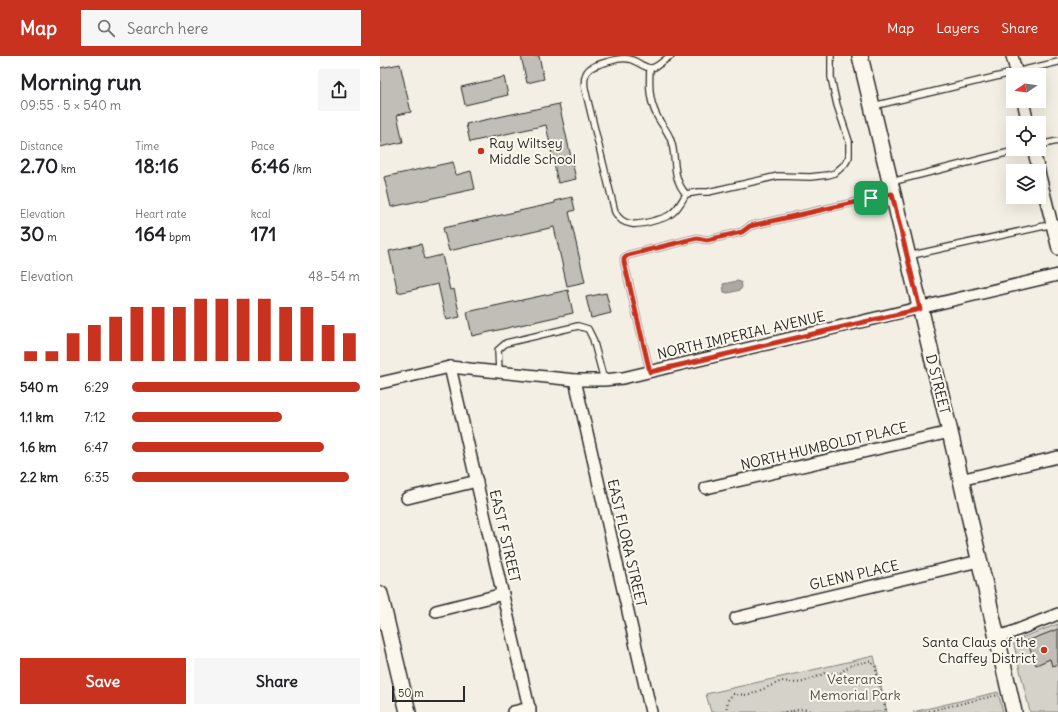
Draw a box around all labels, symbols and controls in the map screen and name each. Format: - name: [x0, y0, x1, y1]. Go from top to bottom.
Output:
- search box: [81, 10, 361, 46]
- text: Map: [20, 16, 57, 40]
- icon: search: [95, 17, 117, 39]
- text: Search here: [127, 19, 208, 38]
- text: Map: [887, 19, 914, 37]
- text: Layers: [936, 19, 979, 37]
- text: Share: [1001, 19, 1038, 37]
- text: Morning run: [20, 68, 142, 96]
- north arrow: [1006, 68, 1046, 108]
- map controls: [1006, 68, 1046, 204]
- button: share: [318, 69, 360, 111]
- text: 09:55 · 5 × 540 m: [20, 97, 121, 114]
- button: locate: [1006, 116, 1046, 156]
- place label: Ray Wiltsey Middle School: [489, 134, 576, 168]
- text: Distance: [20, 139, 63, 153]
- text: Time: [135, 139, 159, 153]
- text: Pace: [251, 139, 275, 153]
- marker: Ray Wiltsey Middle School: [476, 146, 486, 156]
- text: 2.70: [20, 153, 58, 178]
- text: 18:16: [135, 153, 179, 178]
- text: 6:46: [251, 153, 290, 178]
- text: km: [58, 162, 76, 176]
- text: /km: [290, 162, 312, 176]
- button: layers: [1006, 164, 1046, 204]
- pin: [854, 181, 888, 215]
- icon: arrive: [860, 187, 882, 209]
- text: Elevation: [20, 207, 65, 221]
- text: Heart rate: [135, 207, 186, 221]
- text: kcal: [251, 207, 270, 221]
- text: 30: [20, 221, 45, 246]
- text: 164: [135, 221, 166, 246]
- text: 171: [251, 221, 276, 246]
- text: m: [45, 230, 57, 244]
- text: bpm: [166, 230, 191, 244]
- text: Elevation: [20, 268, 73, 285]
- text: 48–54 m: [308, 268, 360, 285]
- street label: NORTH IMPERIAL AVENUE: [655, 307, 827, 363]
- street label: D STREET: [922, 352, 954, 416]
- text: 540 m: [20, 379, 58, 396]
- text: 6:29: [84, 379, 109, 396]
- text: 1.1 km: [20, 409, 54, 426]
- text: 7:12: [84, 409, 106, 426]
- street label: NORTH HUMBOLDT PLACE: [739, 418, 909, 474]
- text: 1.6 km: [20, 439, 56, 456]
- text: 6:47: [84, 439, 108, 456]
- text: 2.2 km: [20, 469, 58, 486]
- text: 6:35: [84, 469, 109, 486]
- street label: EAST FLORA STREET: [604, 477, 650, 609]
- street label: EAST F STREET: [486, 488, 524, 584]
- street label: GLENN PLACE: [808, 556, 900, 594]
- place label: Santa Claus of the Chaffey District: [922, 633, 1036, 667]
- marker: Santa Claus of the Chaffey District: [1039, 645, 1049, 655]
- button: Save: [20, 658, 186, 704]
- button: Share: [194, 658, 360, 704]
- park label: Veterans Memorial Park: [809, 670, 901, 704]
- scale bar: [392, 684, 465, 703]
- text: 50 m: [398, 686, 424, 700]

